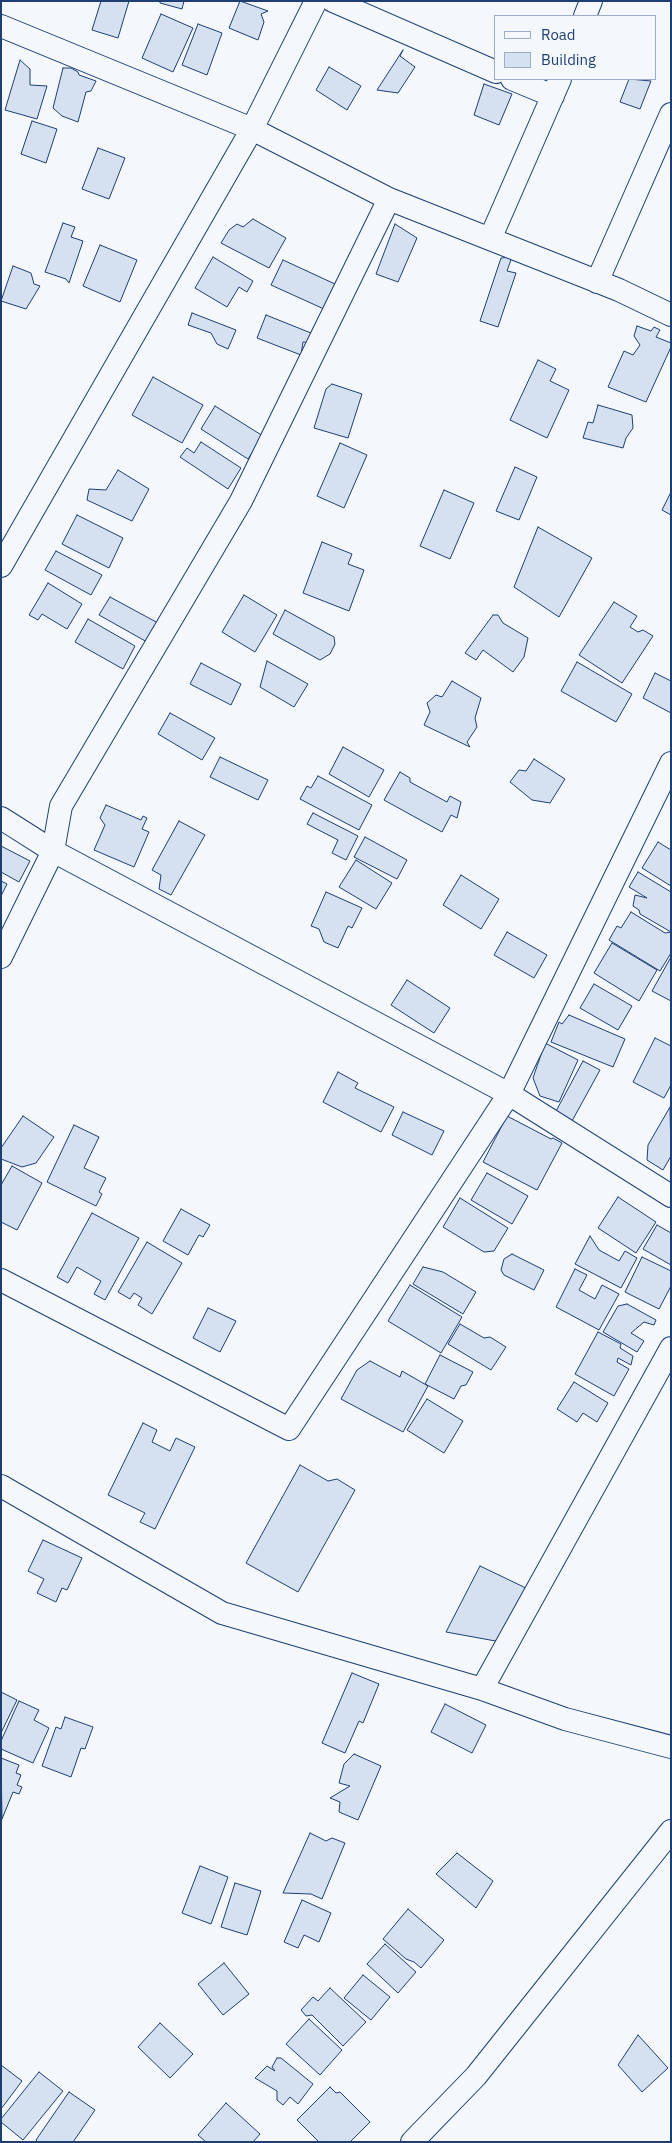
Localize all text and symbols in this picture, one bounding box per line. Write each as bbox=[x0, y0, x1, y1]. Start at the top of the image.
legend bbox=[494, 15, 657, 80]
text: Road bbox=[541, 25, 576, 44]
text: Building bbox=[541, 50, 596, 69]

